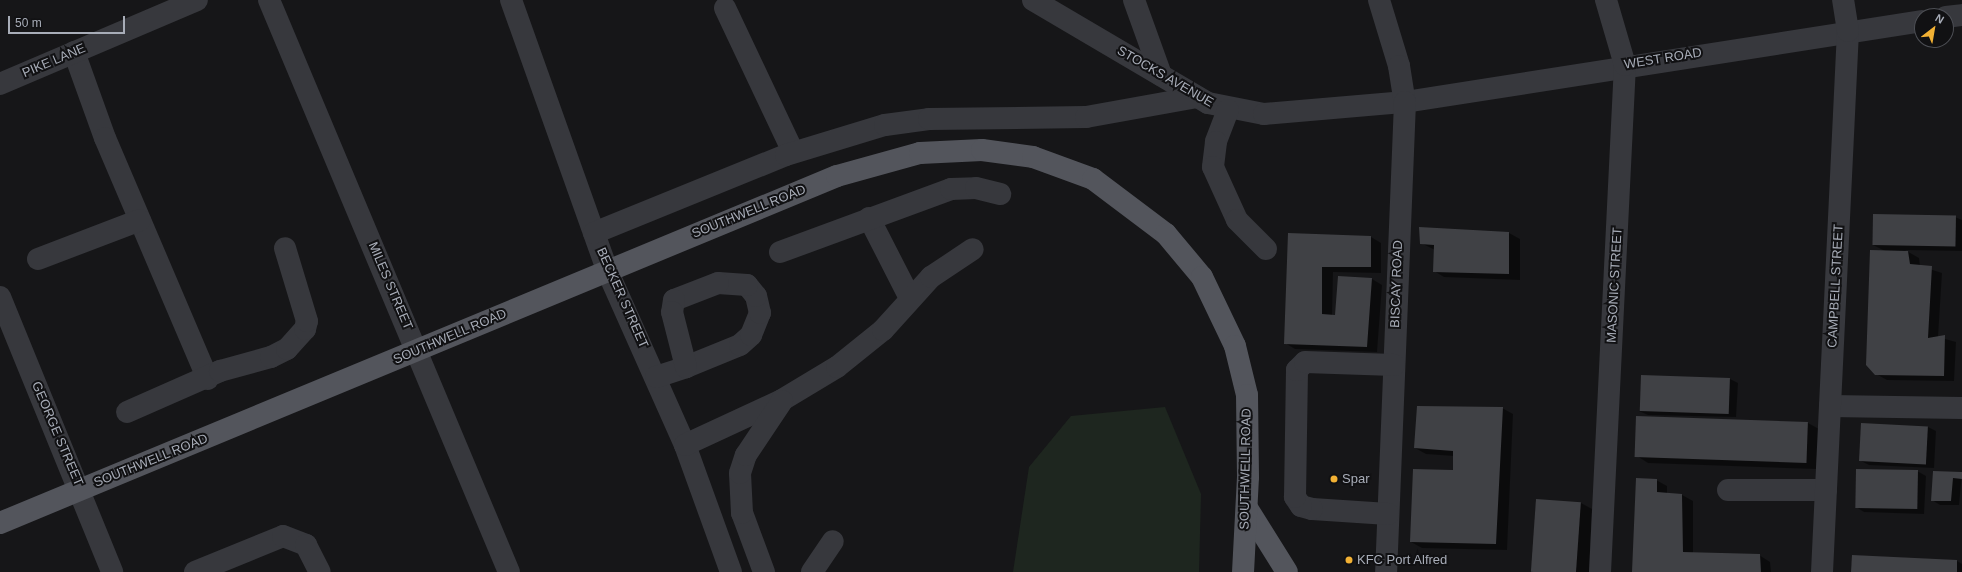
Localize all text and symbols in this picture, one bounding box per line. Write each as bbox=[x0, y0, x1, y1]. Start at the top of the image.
scale bar bbox=[10, 8, 127, 34]
north arrow bbox=[1914, 8, 1954, 48]
text: N bbox=[1933, 11, 1946, 26]
text: 50 m bbox=[15, 16, 42, 30]
street label: PIKE LANE bbox=[20, 41, 88, 81]
street label: STOCKS AVENUE bbox=[1114, 43, 1216, 111]
street label: WEST ROAD bbox=[1623, 45, 1703, 73]
street label: SOUTHWELL ROAD bbox=[689, 182, 809, 242]
street label: CAMPBELL STREET bbox=[1825, 224, 1847, 348]
street label: MASONIC STREET bbox=[1604, 227, 1626, 343]
street label: MILES STREET bbox=[364, 240, 416, 332]
street label: BISCAY ROAD bbox=[1388, 240, 1406, 328]
street label: BECKER STREET bbox=[593, 245, 651, 351]
street label: SOUTHWELL ROAD bbox=[391, 306, 509, 368]
street label: GEORGE STREET bbox=[28, 379, 86, 489]
street label: SOUTHWELL ROAD bbox=[1237, 408, 1255, 530]
street label: SOUTHWELL ROAD bbox=[91, 431, 211, 491]
place label: Spar bbox=[1342, 471, 1369, 487]
marker: Spar bbox=[1329, 474, 1339, 484]
place label: KFC Port Alfred bbox=[1357, 552, 1448, 568]
marker: KFC Port Alfred bbox=[1344, 555, 1354, 565]

